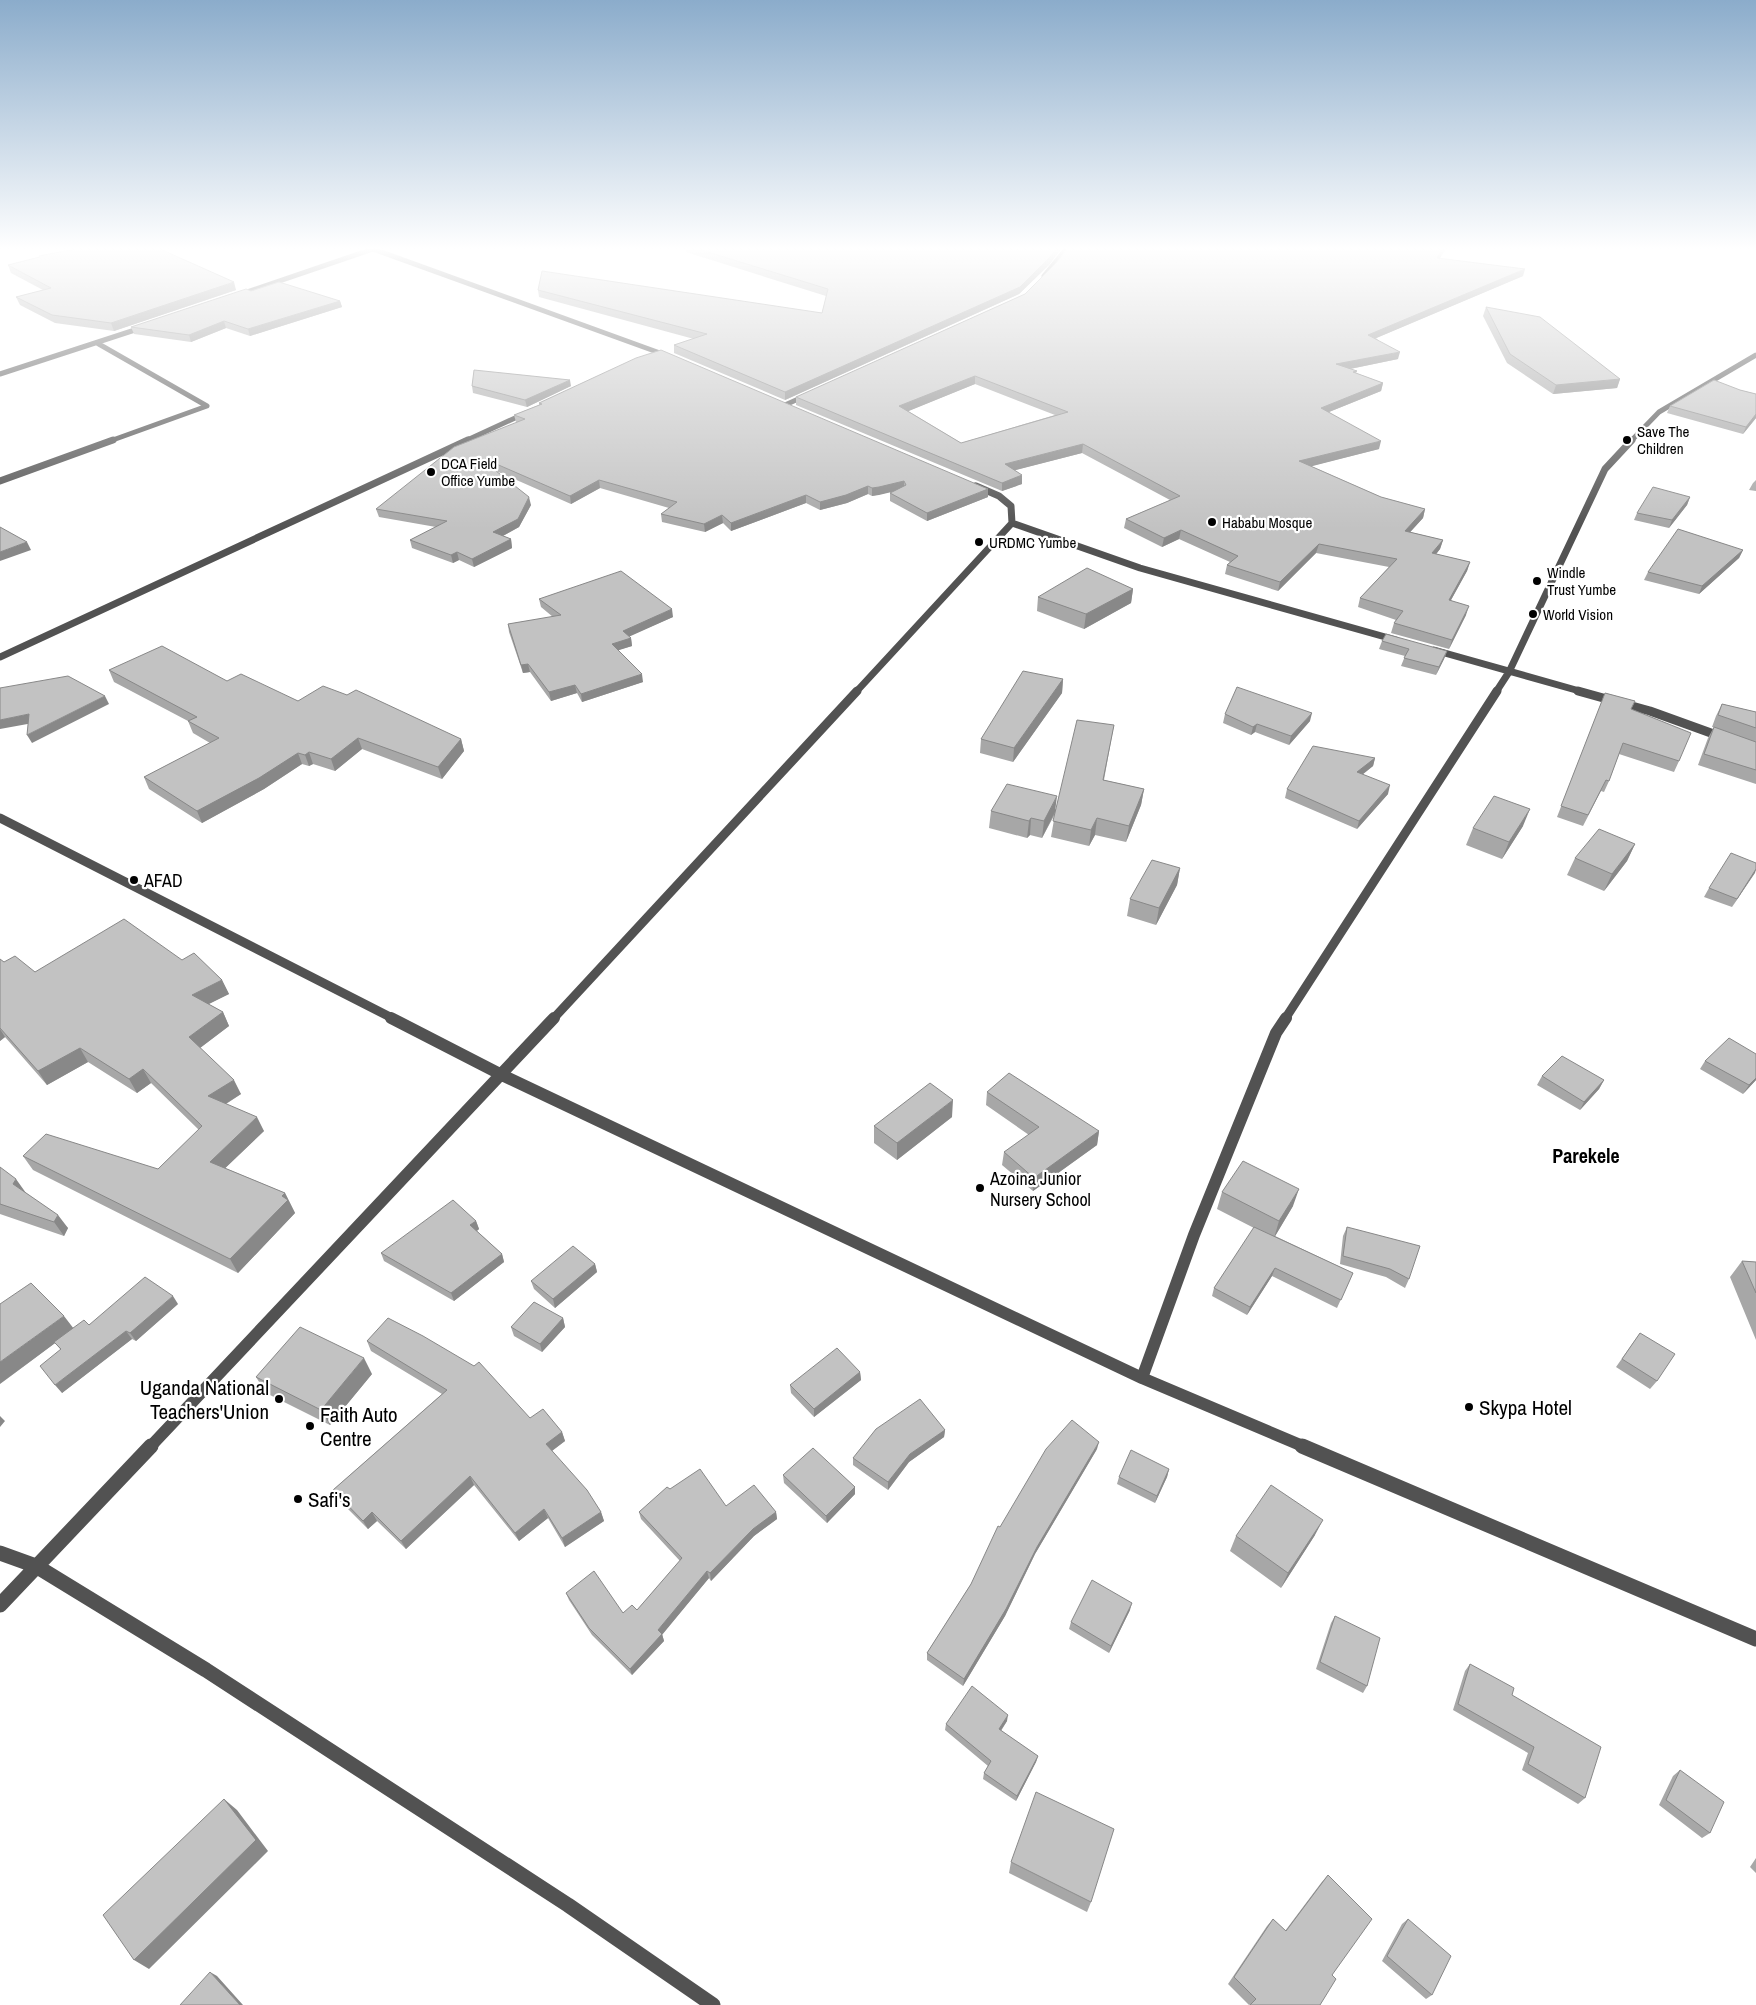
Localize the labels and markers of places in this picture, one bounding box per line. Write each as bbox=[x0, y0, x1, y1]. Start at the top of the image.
place label: Save The Children bbox=[1637, 421, 1690, 459]
marker: Save The Children bbox=[1621, 434, 1633, 446]
place label: DCA Field Office Yumbe bbox=[441, 453, 515, 491]
marker: DCA Field Office Yumbe bbox=[425, 466, 437, 478]
place label: Hababu Mosque bbox=[1222, 512, 1312, 533]
marker: Hababu Mosque bbox=[1206, 516, 1218, 528]
place label: URDMC Yumbe bbox=[989, 532, 1076, 553]
marker: URDMC Yumbe bbox=[973, 536, 985, 548]
place label: Windle Trust Yumbe bbox=[1547, 562, 1616, 600]
marker: Windle Trust Yumbe bbox=[1531, 575, 1543, 587]
place label: World Vision bbox=[1543, 604, 1613, 625]
marker: World Vision bbox=[1527, 608, 1539, 620]
place label: AFAD bbox=[143, 868, 183, 893]
marker: AFAD bbox=[128, 874, 140, 886]
place label: Azoina Junior Nursery School bbox=[989, 1166, 1091, 1212]
marker: Azoina Junior Nursery School bbox=[974, 1182, 986, 1194]
place label: Uganda National Teachers'Union bbox=[140, 1373, 269, 1426]
marker: Uganda National Teachers'Union bbox=[273, 1393, 285, 1405]
place label: Skypa Hotel bbox=[1479, 1393, 1572, 1422]
place label: Faith Auto Centre bbox=[320, 1400, 398, 1453]
marker: Skypa Hotel bbox=[1463, 1401, 1475, 1413]
marker: Faith Auto Centre bbox=[304, 1420, 316, 1432]
place label: Safi's bbox=[308, 1485, 351, 1514]
marker: Safi's bbox=[292, 1493, 304, 1505]

